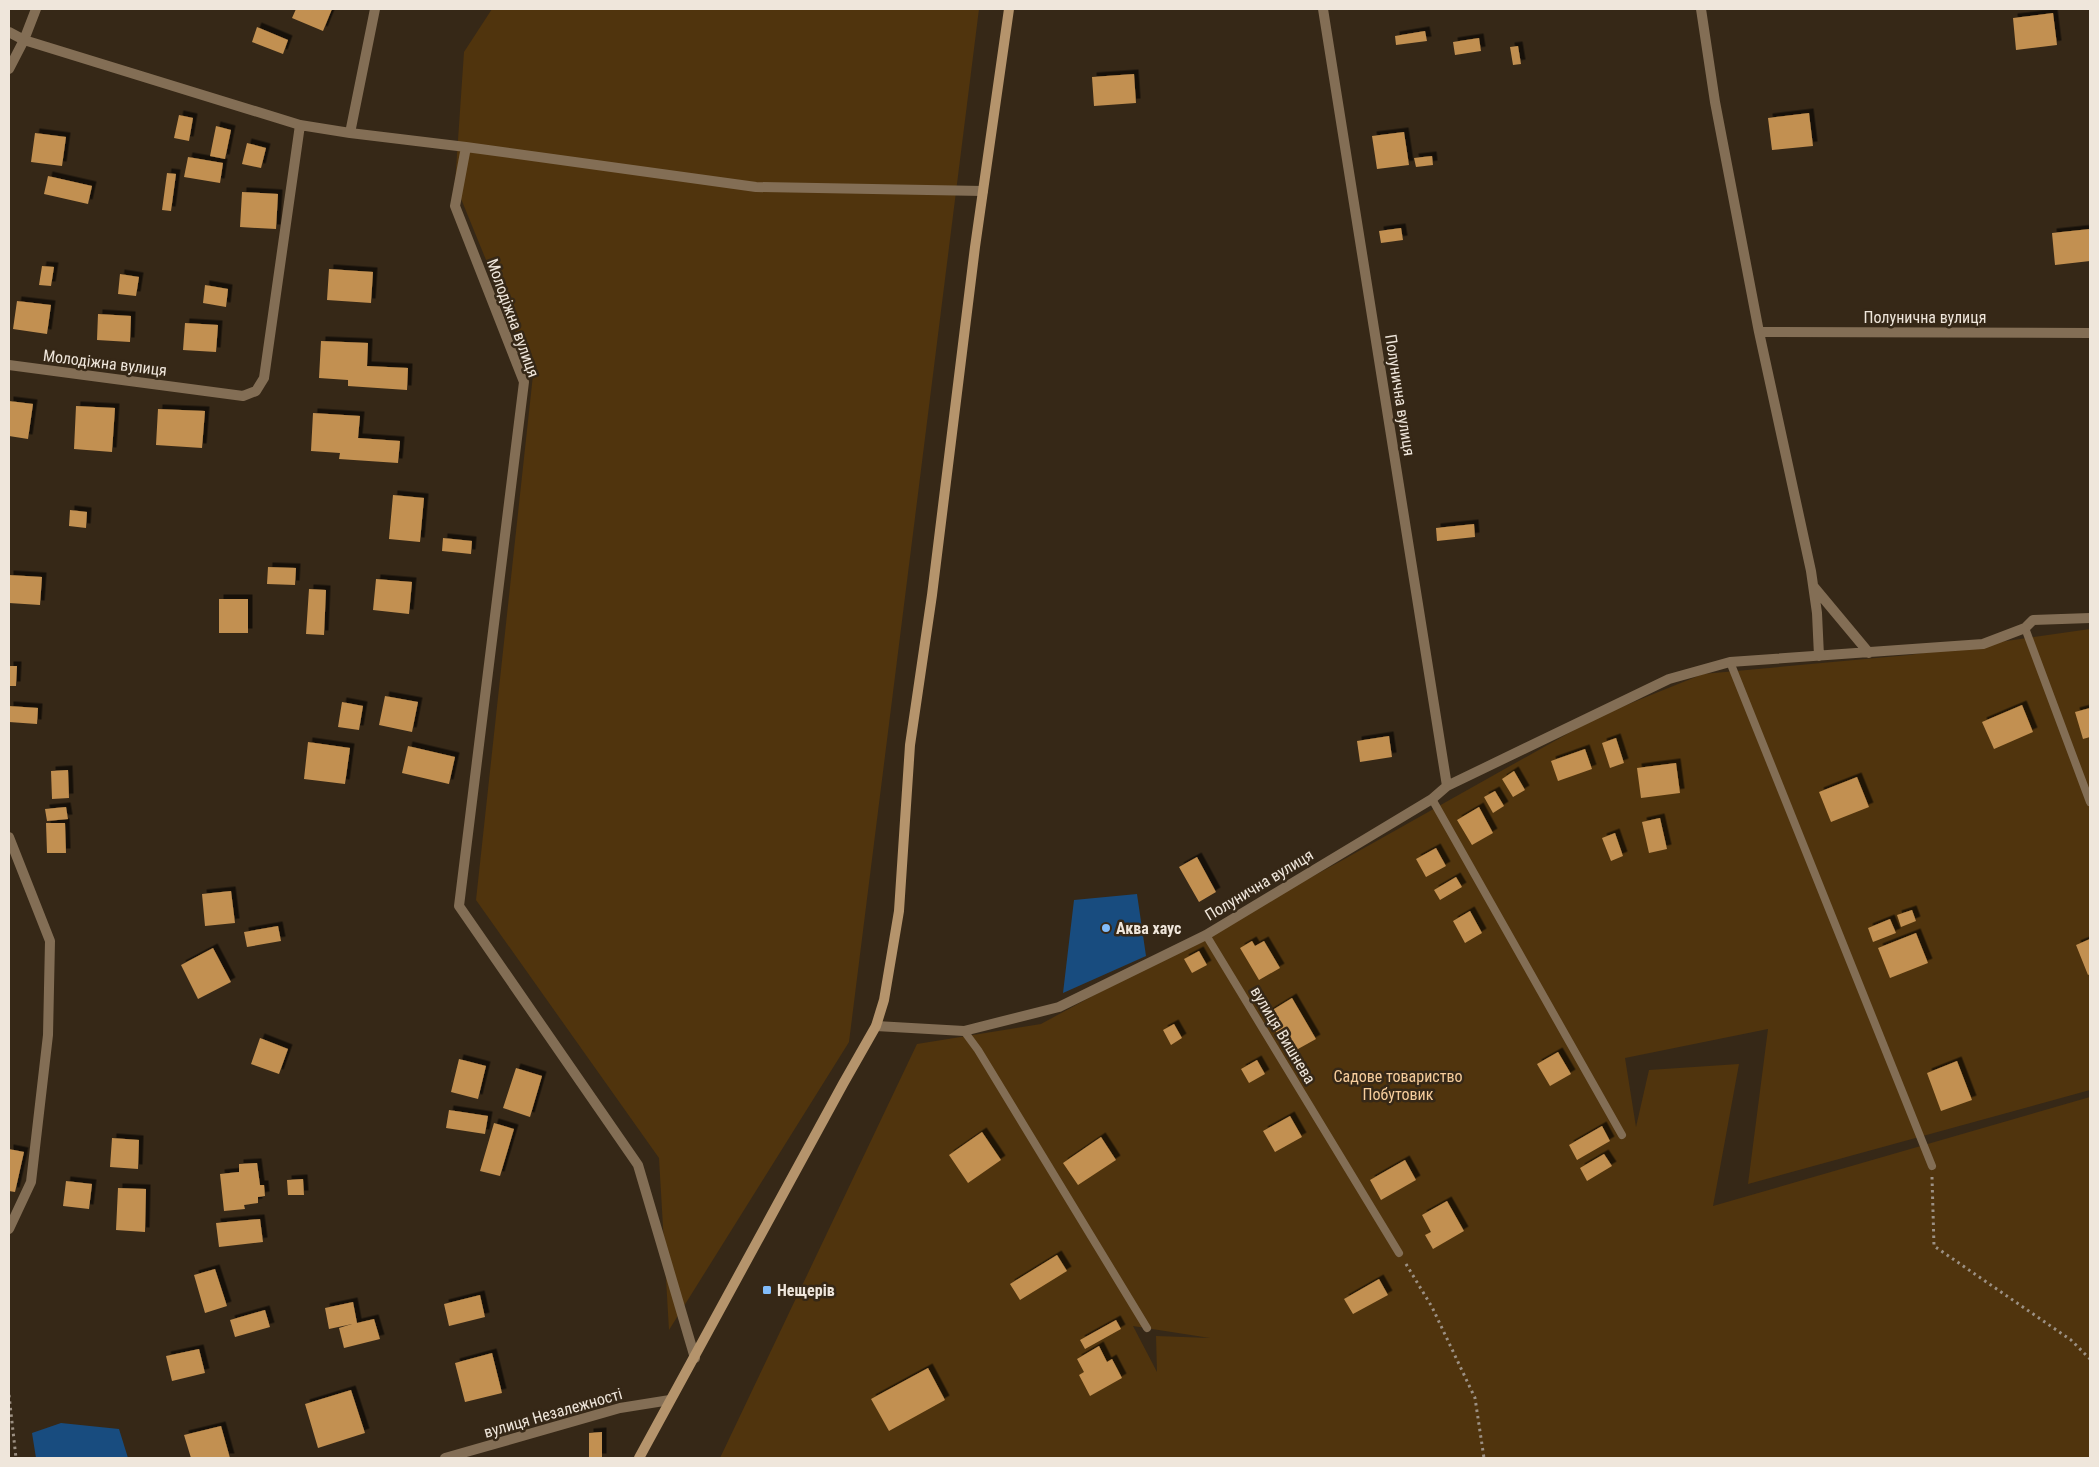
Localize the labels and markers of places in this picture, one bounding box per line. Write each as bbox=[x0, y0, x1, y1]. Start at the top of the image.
place label: Аква хаус bbox=[1116, 919, 1181, 938]
marker: Аква хаус bbox=[1100, 922, 1112, 934]
place label: Нещерів bbox=[777, 1281, 835, 1300]
marker: Нещерів bbox=[761, 1284, 773, 1296]

